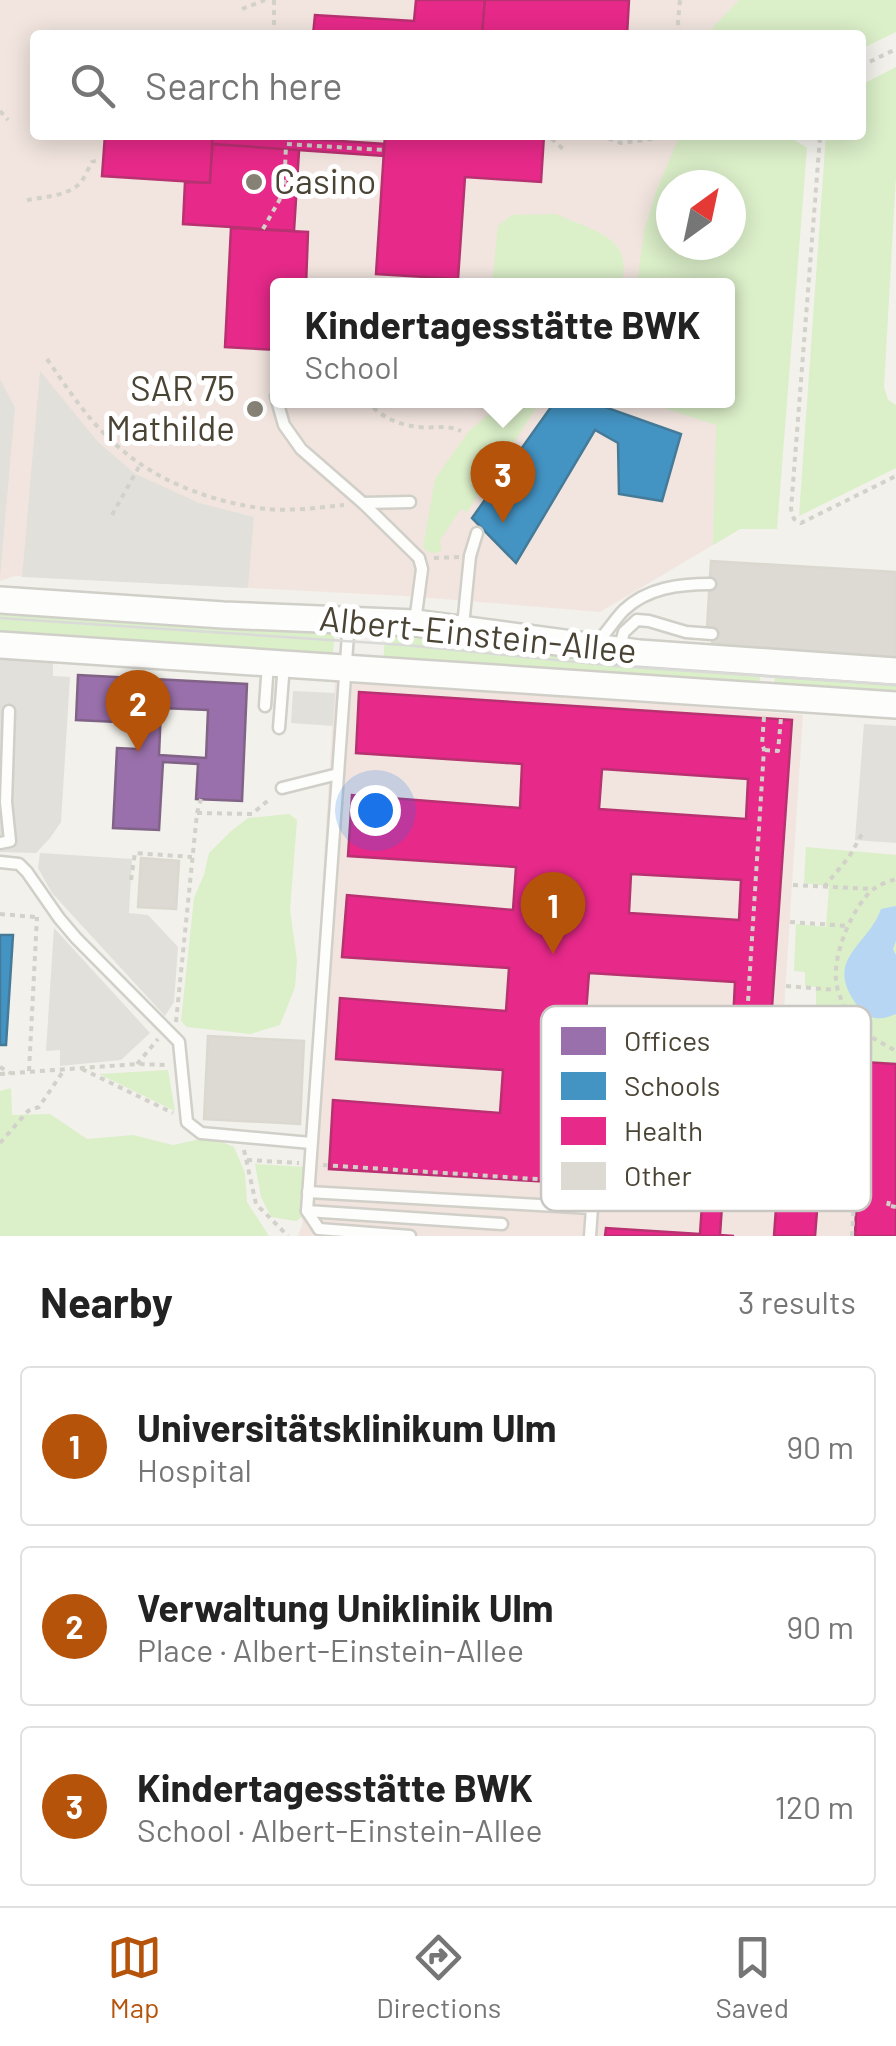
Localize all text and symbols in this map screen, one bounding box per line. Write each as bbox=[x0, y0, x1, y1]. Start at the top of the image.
search box bbox=[30, 30, 866, 140]
icon: search bbox=[65, 58, 120, 113]
text: Search here bbox=[145, 62, 343, 108]
place label: Casino bbox=[274, 159, 376, 201]
north arrow bbox=[656, 170, 746, 260]
marker: Casino bbox=[243, 171, 265, 193]
popup bbox=[270, 278, 735, 408]
text: Kindertagesstätte BWK bbox=[305, 301, 700, 347]
text: School bbox=[305, 347, 399, 385]
place label: SAR 75 Mathilde bbox=[106, 366, 235, 448]
marker: SAR 75 Mathilde bbox=[244, 398, 266, 420]
pin: 3 bbox=[470, 440, 536, 523]
street label: Albert-Einstein-Allee bbox=[318, 595, 639, 671]
pin: 2 bbox=[106, 670, 170, 752]
your location bbox=[350, 785, 401, 836]
pin: 1 bbox=[520, 872, 586, 954]
legend bbox=[541, 1006, 871, 1211]
text: Offices bbox=[624, 1023, 710, 1057]
text: Schools bbox=[624, 1068, 720, 1102]
text: Health bbox=[624, 1113, 703, 1147]
text: Other bbox=[624, 1158, 692, 1192]
text: Nearby bbox=[40, 1276, 173, 1326]
text: 3 results bbox=[738, 1282, 856, 1320]
text: Universitätsklinikum Ulm bbox=[137, 1404, 557, 1450]
text: 1 bbox=[69, 1427, 80, 1465]
text: 90 m bbox=[786, 1427, 854, 1465]
text: Hospital bbox=[137, 1450, 252, 1488]
text: Verwaltung Uniklinik Ulm bbox=[137, 1584, 554, 1630]
text: 2 bbox=[66, 1607, 83, 1645]
text: 90 m bbox=[786, 1607, 854, 1645]
text: Place · Albert-Einstein-Allee bbox=[137, 1630, 524, 1668]
text: Kindertagesstätte BWK bbox=[137, 1764, 533, 1810]
text: 3 bbox=[66, 1787, 83, 1825]
text: 120 m bbox=[775, 1787, 854, 1825]
text: School · Albert-Einstein-Allee bbox=[137, 1810, 543, 1848]
tab: Map bbox=[107, 1930, 162, 2024]
tab: Directions bbox=[376, 1930, 501, 2024]
tab: Saved bbox=[715, 1930, 789, 2024]

